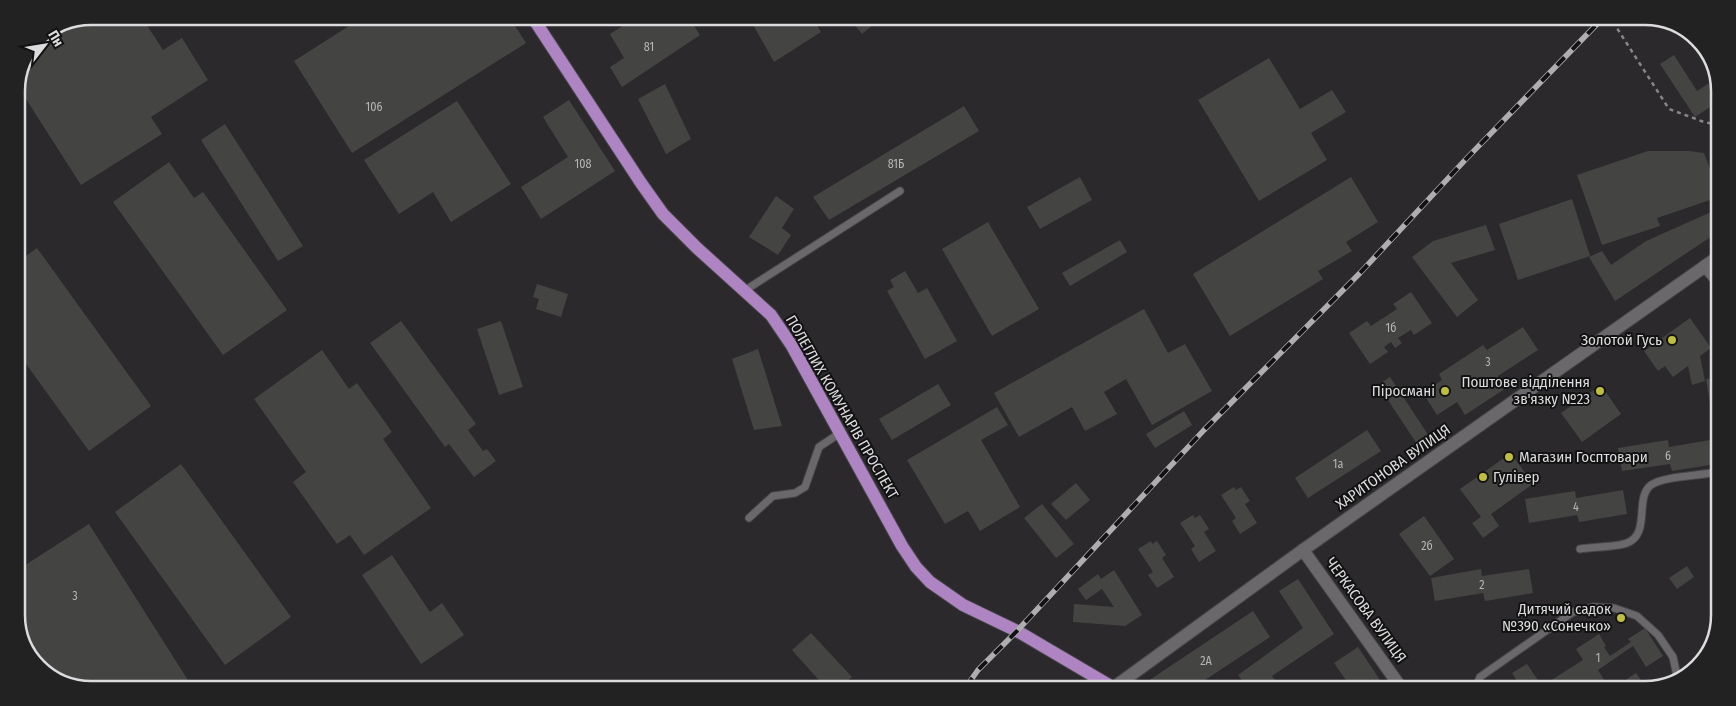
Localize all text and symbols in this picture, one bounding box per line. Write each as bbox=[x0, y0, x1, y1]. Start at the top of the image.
north arrow bbox=[20, 20, 70, 70]
text: Пн bbox=[44, 27, 67, 50]
house number: 81 bbox=[644, 40, 654, 54]
house number: 106 bbox=[366, 100, 382, 114]
house number: 108 bbox=[575, 157, 591, 171]
house number: 81Б bbox=[888, 157, 904, 171]
street label: ПОЛЕГЛИХ КОМУНАРІВ ПРОСПЕКТ bbox=[782, 312, 902, 502]
house number: 1б bbox=[1386, 321, 1396, 335]
place label: Золотой Гусь bbox=[1581, 331, 1662, 349]
marker: Золотой Гусь bbox=[1666, 334, 1678, 346]
house number: 3 bbox=[1485, 355, 1491, 369]
place label: Поштове відділення зв'язку №23 bbox=[1461, 373, 1590, 408]
place label: Піросмані bbox=[1372, 382, 1435, 400]
marker: Піросмані bbox=[1439, 385, 1451, 397]
marker: Поштове відділення зв'язку №23 bbox=[1594, 385, 1606, 397]
street label: ХАРИТОНОВА ВУЛИЦЯ bbox=[1332, 421, 1454, 513]
place label: Магазин Госптовари bbox=[1519, 448, 1648, 466]
house number: 6 bbox=[1665, 449, 1671, 463]
marker: Магазин Госптовари bbox=[1503, 451, 1515, 463]
house number: 1а bbox=[1333, 457, 1343, 471]
place label: Гулівер bbox=[1493, 468, 1540, 486]
marker: Гулівер bbox=[1477, 471, 1489, 483]
house number: 4 bbox=[1573, 500, 1579, 514]
house number: 2б bbox=[1421, 539, 1433, 553]
street label: ЧЕРКАСОВА ВУЛИЦЯ bbox=[1322, 554, 1410, 666]
house number: 2 bbox=[1479, 578, 1485, 592]
house number: 3 bbox=[72, 589, 78, 603]
place label: Дитячий садок №390 «Сонечко» bbox=[1502, 600, 1611, 635]
marker: Дитячий садок №390 «Сонечко» bbox=[1615, 612, 1627, 624]
house number: 1 bbox=[1596, 651, 1600, 665]
house number: 2А bbox=[1200, 654, 1212, 668]

